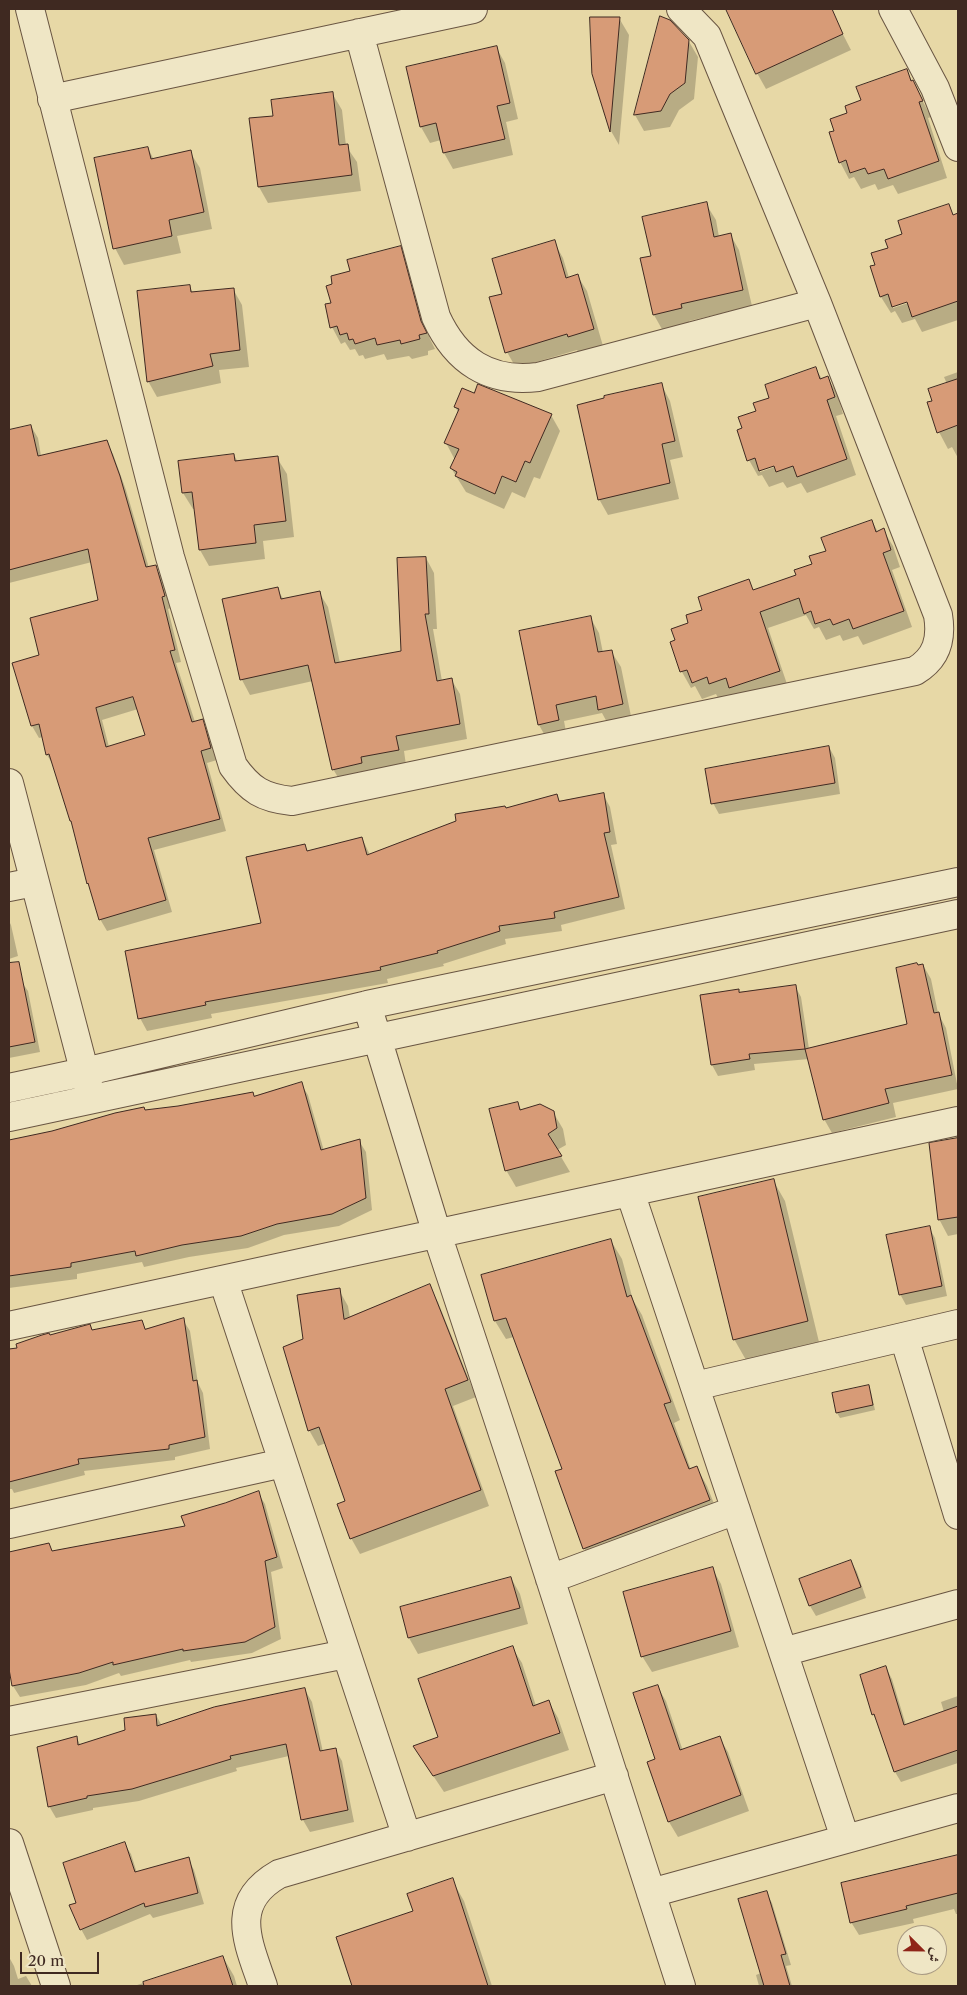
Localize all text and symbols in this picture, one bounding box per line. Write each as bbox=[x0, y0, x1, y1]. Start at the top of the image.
north arrow bbox=[897, 1925, 947, 1975]
scale bar bbox=[22, 1942, 101, 1974]
text: ش bbox=[924, 1946, 946, 1965]
text: 20 m bbox=[28, 1951, 64, 1970]

